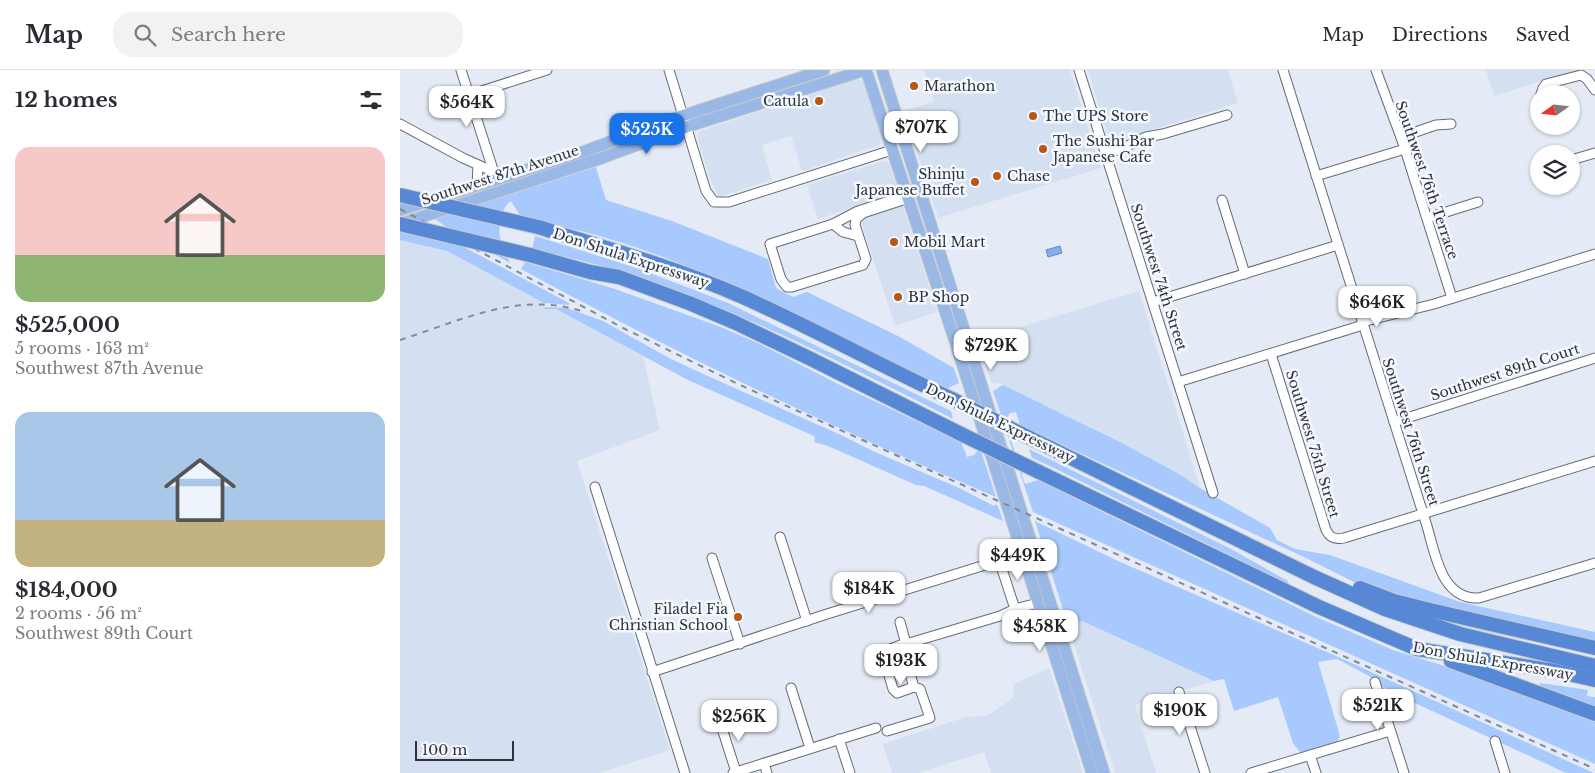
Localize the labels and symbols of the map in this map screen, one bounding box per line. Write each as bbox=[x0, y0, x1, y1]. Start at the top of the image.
place label: Marathon bbox=[924, 77, 996, 95]
marker: Marathon bbox=[908, 80, 920, 92]
pin: $564K bbox=[432, 85, 502, 128]
north arrow bbox=[1530, 85, 1580, 135]
place label: Catula bbox=[763, 92, 809, 110]
marker: Catula bbox=[813, 95, 825, 107]
street label: Southwest 76th Terrace bbox=[1391, 98, 1463, 262]
place label: The UPS Store bbox=[1043, 107, 1149, 125]
marker: The UPS Store bbox=[1027, 110, 1039, 122]
pin: $707K bbox=[886, 111, 956, 153]
pin: $525K bbox=[612, 112, 682, 155]
place label: The Sushi Bar Japanese Cafe bbox=[1051, 132, 1155, 166]
street label: Southwest 87th Avenue bbox=[419, 141, 581, 209]
marker: The Sushi Bar Japanese Cafe bbox=[1037, 143, 1049, 155]
place label: Shinju Japanese Buffet bbox=[853, 165, 966, 199]
place label: Chase bbox=[1007, 167, 1050, 185]
marker: Chase bbox=[991, 170, 1003, 182]
marker: Shinju Japanese Buffet bbox=[969, 176, 981, 188]
street label: Southwest 74th Street bbox=[1127, 201, 1192, 353]
street label: Don Shula Expressway bbox=[551, 224, 711, 292]
place label: Mobil Mart bbox=[904, 233, 986, 251]
marker: Mobil Mart bbox=[888, 236, 900, 248]
pin: $646K bbox=[1342, 286, 1412, 328]
place label: BP Shop bbox=[908, 288, 969, 306]
marker: BP Shop bbox=[892, 291, 904, 303]
pin: $729K bbox=[956, 328, 1026, 371]
street label: Southwest 89th Court bbox=[1428, 339, 1583, 405]
street label: Southwest 76th Street bbox=[1379, 356, 1444, 509]
street label: Southwest 75th Street bbox=[1282, 368, 1344, 521]
street label: Don Shula Expressway bbox=[923, 379, 1077, 467]
pin: $449K bbox=[983, 538, 1053, 581]
pin: $184K bbox=[834, 572, 904, 614]
place label: Filadel Fia Christian School bbox=[609, 600, 728, 634]
pin: $458K bbox=[1005, 610, 1075, 652]
marker: Filadel Fia Christian School bbox=[732, 611, 744, 623]
street label: Don Shula Expressway bbox=[1411, 638, 1575, 684]
pin: $193K bbox=[866, 644, 936, 686]
pin: $521K bbox=[1343, 688, 1413, 731]
pin: $190K bbox=[1145, 694, 1215, 736]
pin: $256K bbox=[704, 700, 774, 742]
scale bar bbox=[415, 738, 514, 761]

